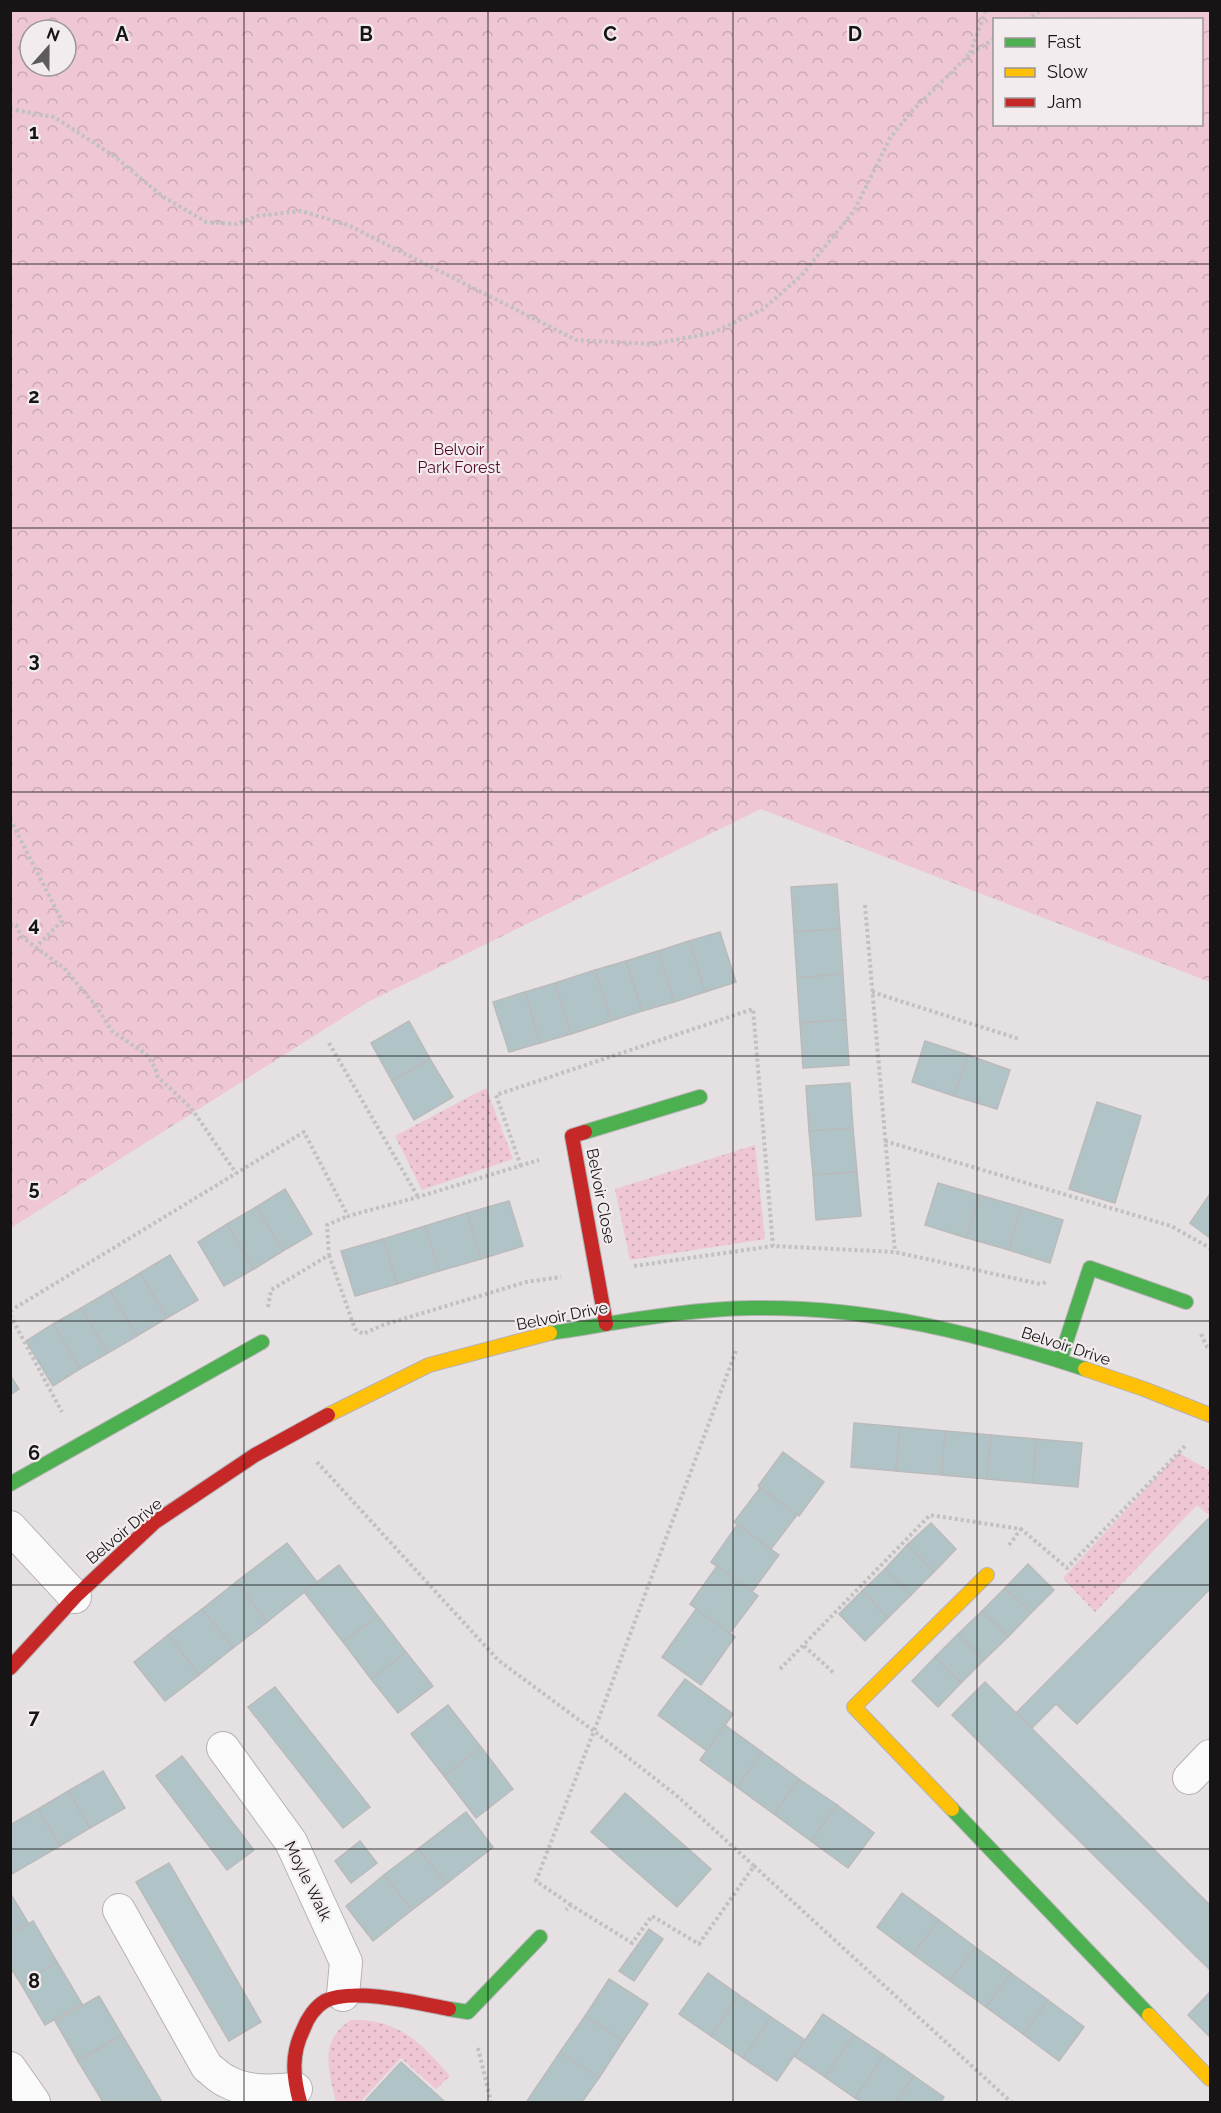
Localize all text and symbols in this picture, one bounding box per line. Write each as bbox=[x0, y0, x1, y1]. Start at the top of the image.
north arrow bbox=[18, 18, 78, 78]
legend bbox=[993, 18, 1203, 126]
text: A bbox=[115, 22, 129, 46]
text: B bbox=[359, 22, 373, 46]
text: C bbox=[603, 22, 617, 46]
text: D bbox=[848, 22, 862, 46]
text: N bbox=[44, 23, 62, 46]
text: Fast bbox=[1047, 31, 1081, 52]
text: Slow bbox=[1047, 61, 1088, 82]
text: Jam bbox=[1047, 91, 1082, 112]
text: 1 bbox=[29, 120, 39, 144]
text: 2 bbox=[28, 384, 40, 408]
park label: Belvoir Park Forest bbox=[417, 440, 501, 477]
text: 3 bbox=[28, 648, 40, 672]
text: 4 bbox=[28, 912, 40, 936]
street label: Belvoir Close bbox=[582, 1147, 620, 1245]
text: 5 bbox=[28, 1176, 40, 1200]
street label: Belvoir Drive bbox=[515, 1298, 609, 1334]
street label: Belvoir Drive bbox=[1019, 1323, 1113, 1369]
text: 6 bbox=[28, 1441, 40, 1465]
street label: Belvoir Drive bbox=[82, 1494, 166, 1568]
text: 7 bbox=[28, 1705, 40, 1729]
street label: Moyle Walk bbox=[280, 1838, 336, 1924]
text: 8 bbox=[28, 1969, 40, 1993]

